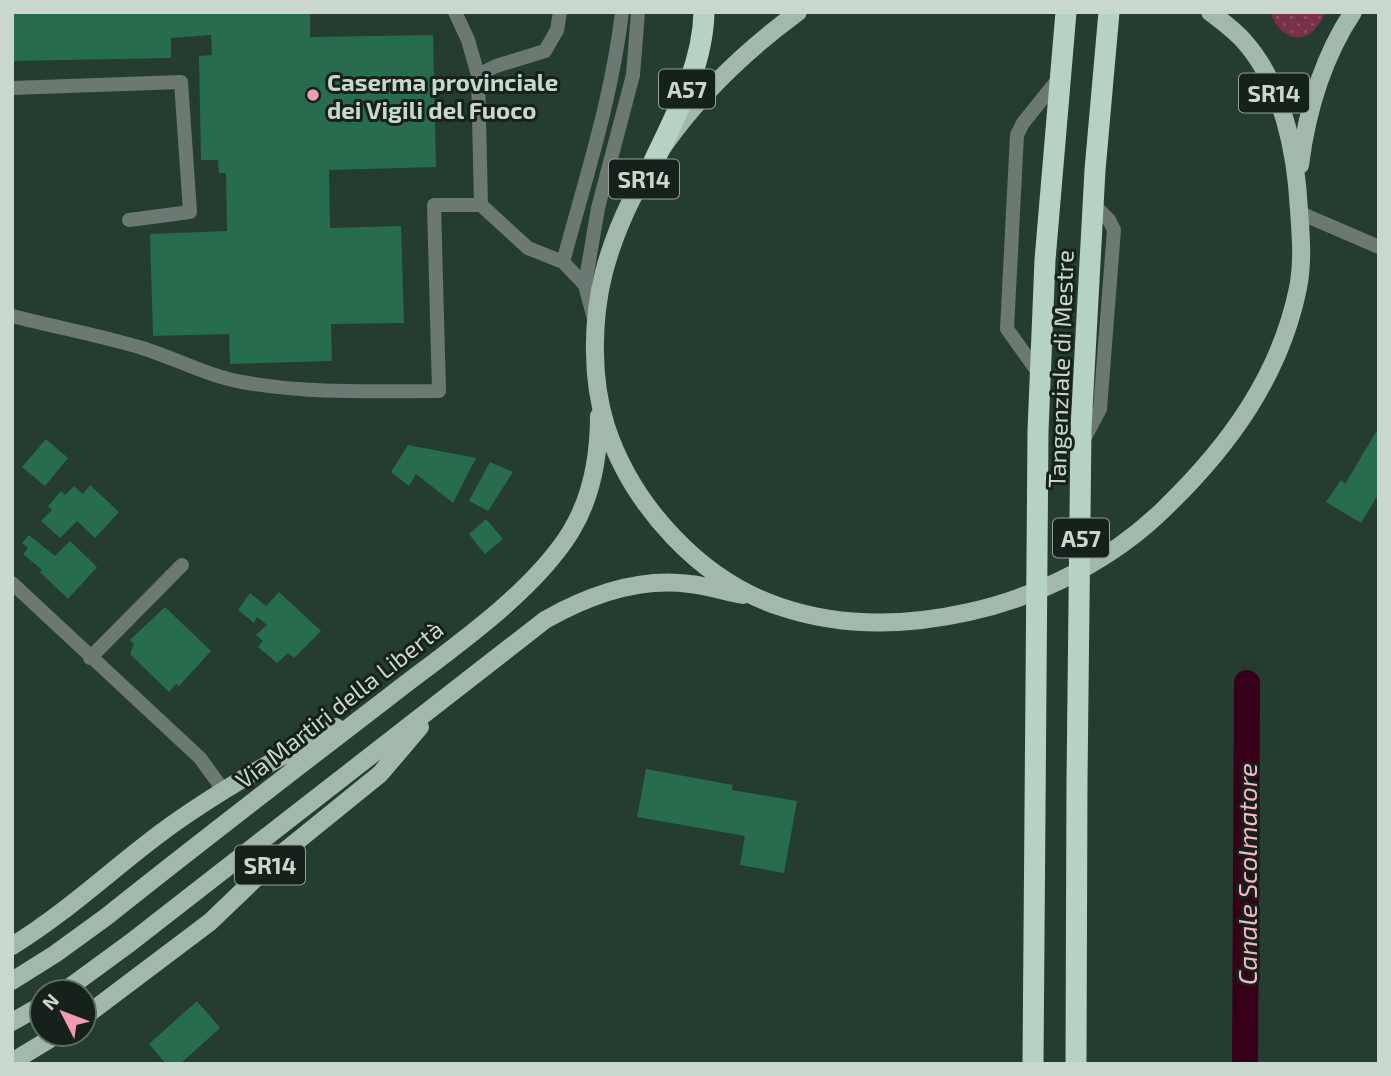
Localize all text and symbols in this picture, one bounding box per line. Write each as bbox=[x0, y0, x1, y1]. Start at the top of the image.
place label: Caserma provinciale dei Vigili del Fuoco bbox=[327, 67, 558, 124]
road number: A57 bbox=[659, 69, 715, 108]
road number: SR14 bbox=[1239, 74, 1309, 113]
marker: Caserma provinciale dei Vigili del Fuoco bbox=[305, 87, 321, 103]
road number: SR14 bbox=[609, 160, 679, 198]
street label: Tangenziale di Mestre bbox=[1041, 249, 1079, 489]
road number: A57 bbox=[1053, 518, 1109, 558]
street label: Via Martiri della Libertà bbox=[230, 614, 448, 794]
water label: Canale Scolmatore bbox=[1231, 763, 1262, 985]
road number: SR14 bbox=[235, 846, 305, 884]
north arrow bbox=[28, 978, 98, 1048]
text: N bbox=[37, 988, 63, 1014]

